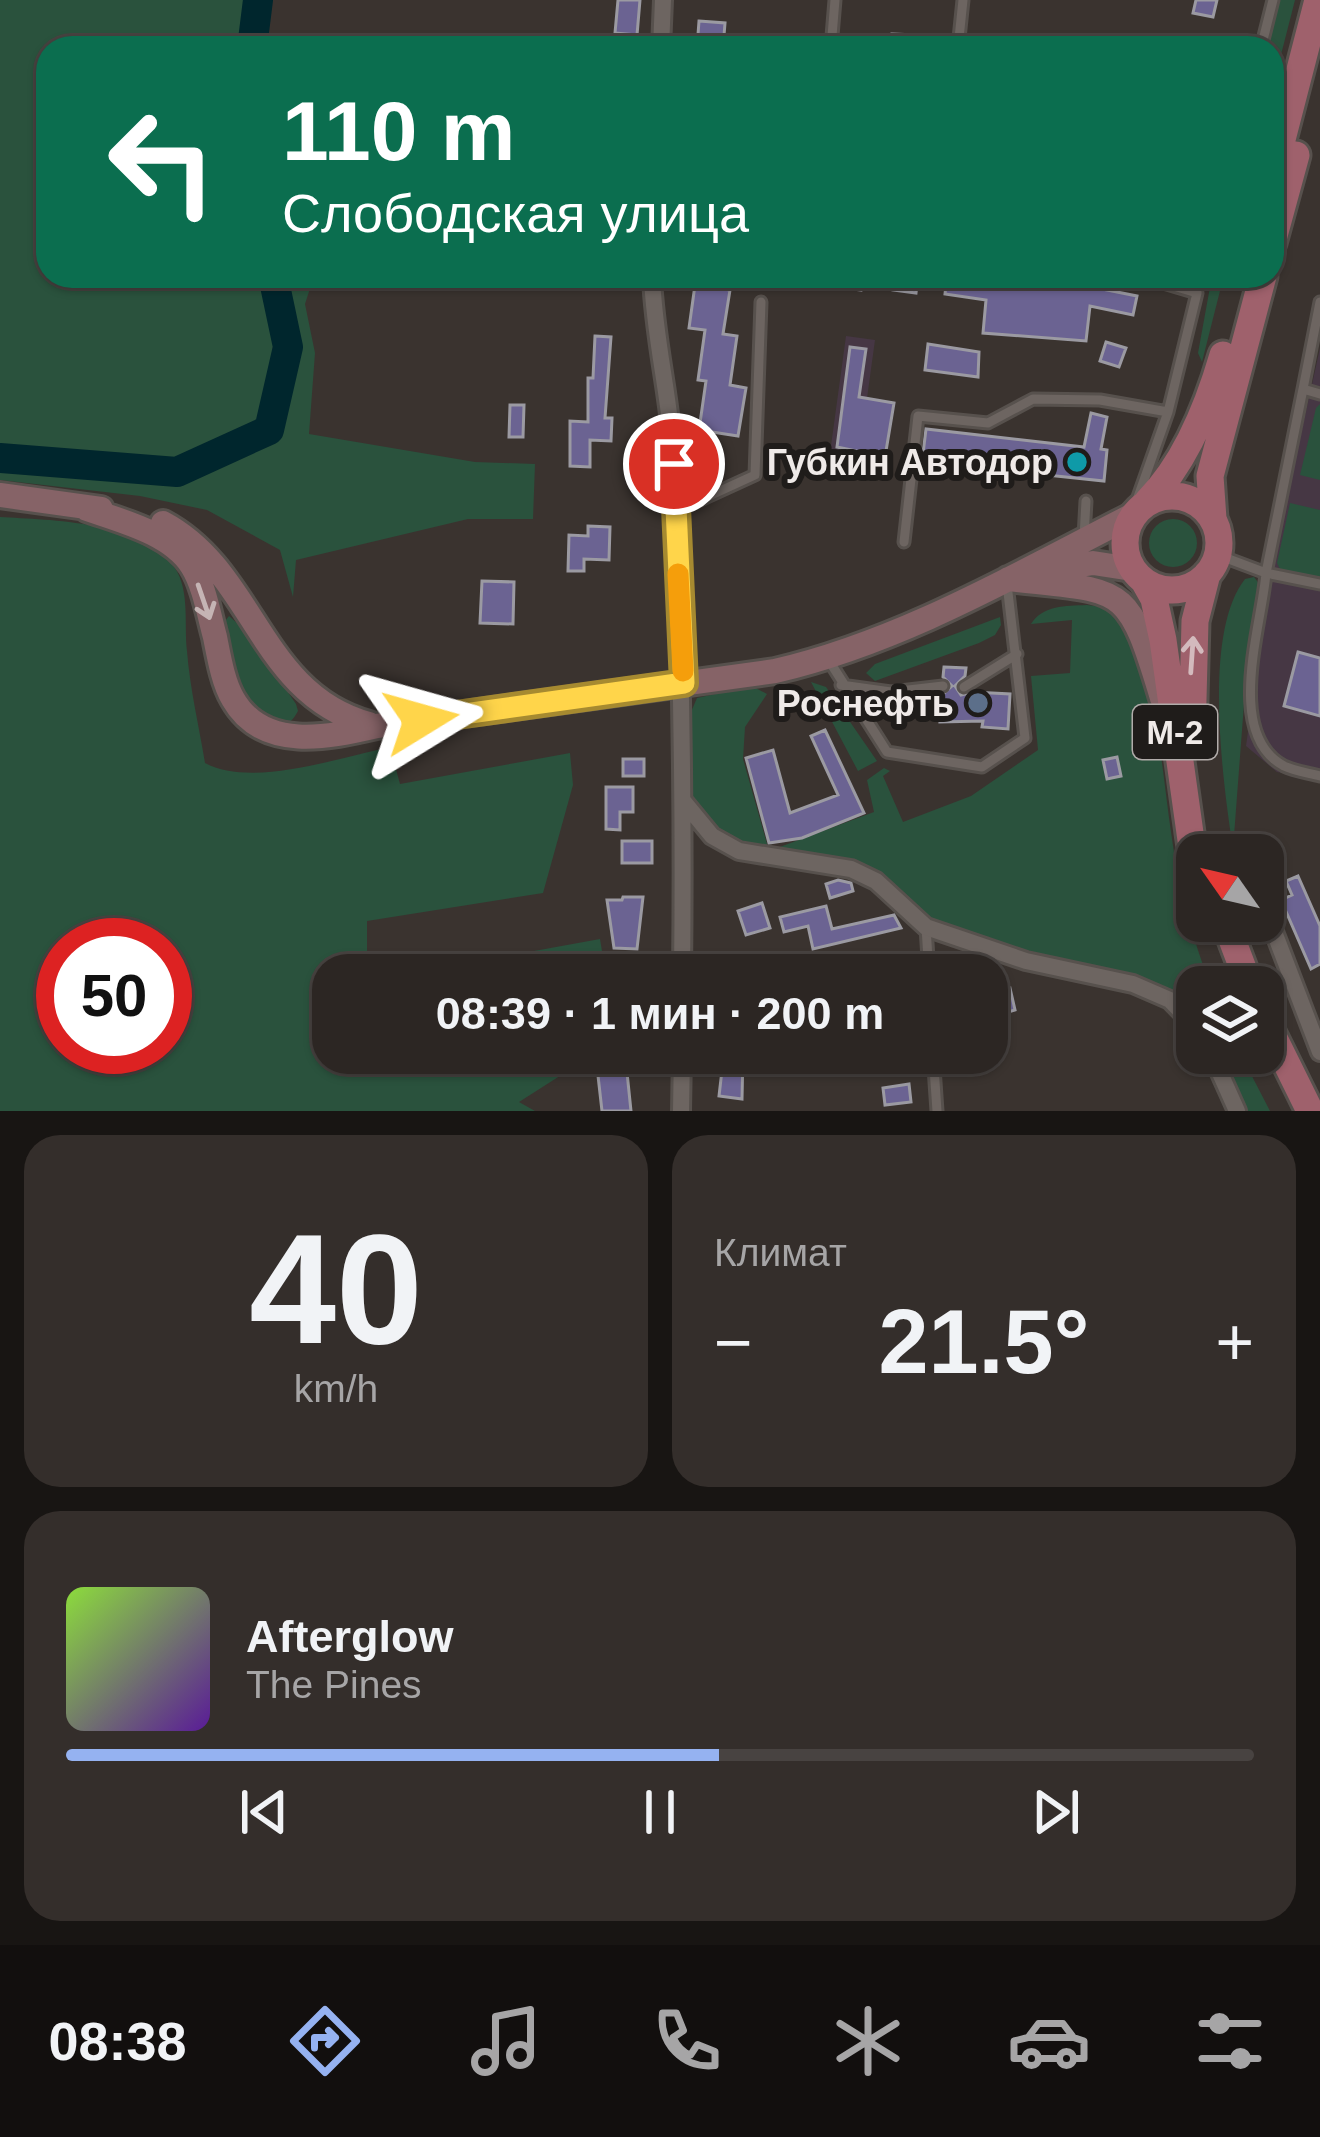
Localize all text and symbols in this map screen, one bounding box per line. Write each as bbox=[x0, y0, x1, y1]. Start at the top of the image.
icon: left bbox=[84, 84, 240, 240]
text: 110 m bbox=[282, 84, 516, 178]
text: Слободская улица bbox=[282, 183, 749, 243]
pin bbox=[623, 413, 725, 515]
icon: arrive bbox=[641, 431, 707, 497]
place label: Губкин Автодор bbox=[767, 442, 1053, 483]
marker: Губкин Автодор bbox=[1064, 449, 1090, 475]
one-way arrow bbox=[195, 582, 216, 619]
one-way arrow bbox=[1181, 636, 1204, 675]
position arrow bbox=[358, 657, 484, 783]
place label: Роснефть bbox=[777, 683, 954, 724]
marker: Роснефть bbox=[965, 690, 991, 716]
road number: М-2 bbox=[1133, 705, 1217, 759]
north arrow bbox=[1176, 834, 1284, 942]
map controls bbox=[1176, 834, 1284, 1074]
speed limit sign: 50 bbox=[36, 918, 192, 1074]
button: layers bbox=[1176, 966, 1284, 1074]
text: 08:39 · 1 мин · 200 m bbox=[436, 988, 884, 1039]
text: 40 bbox=[249, 1202, 423, 1376]
text: Климат bbox=[714, 1231, 847, 1274]
text: 21.5° bbox=[878, 1292, 1090, 1392]
text: − bbox=[714, 1305, 753, 1379]
text: + bbox=[1215, 1305, 1254, 1379]
text: km/h bbox=[294, 1367, 378, 1410]
text: Afterglow bbox=[246, 1611, 454, 1662]
text: The Pines bbox=[246, 1663, 422, 1706]
icon: previous bbox=[231, 1779, 297, 1845]
icon: pause bbox=[627, 1779, 693, 1845]
icon: next bbox=[1023, 1779, 1089, 1845]
icon: directions bbox=[283, 1999, 367, 2083]
icon: music bbox=[464, 1999, 548, 2083]
icon: phone bbox=[645, 1999, 729, 2083]
icon: climate bbox=[826, 1999, 910, 2083]
icon: car bbox=[1007, 1999, 1091, 2083]
icon: filters bbox=[1188, 1999, 1272, 2083]
text: 08:38 bbox=[48, 2011, 187, 2071]

